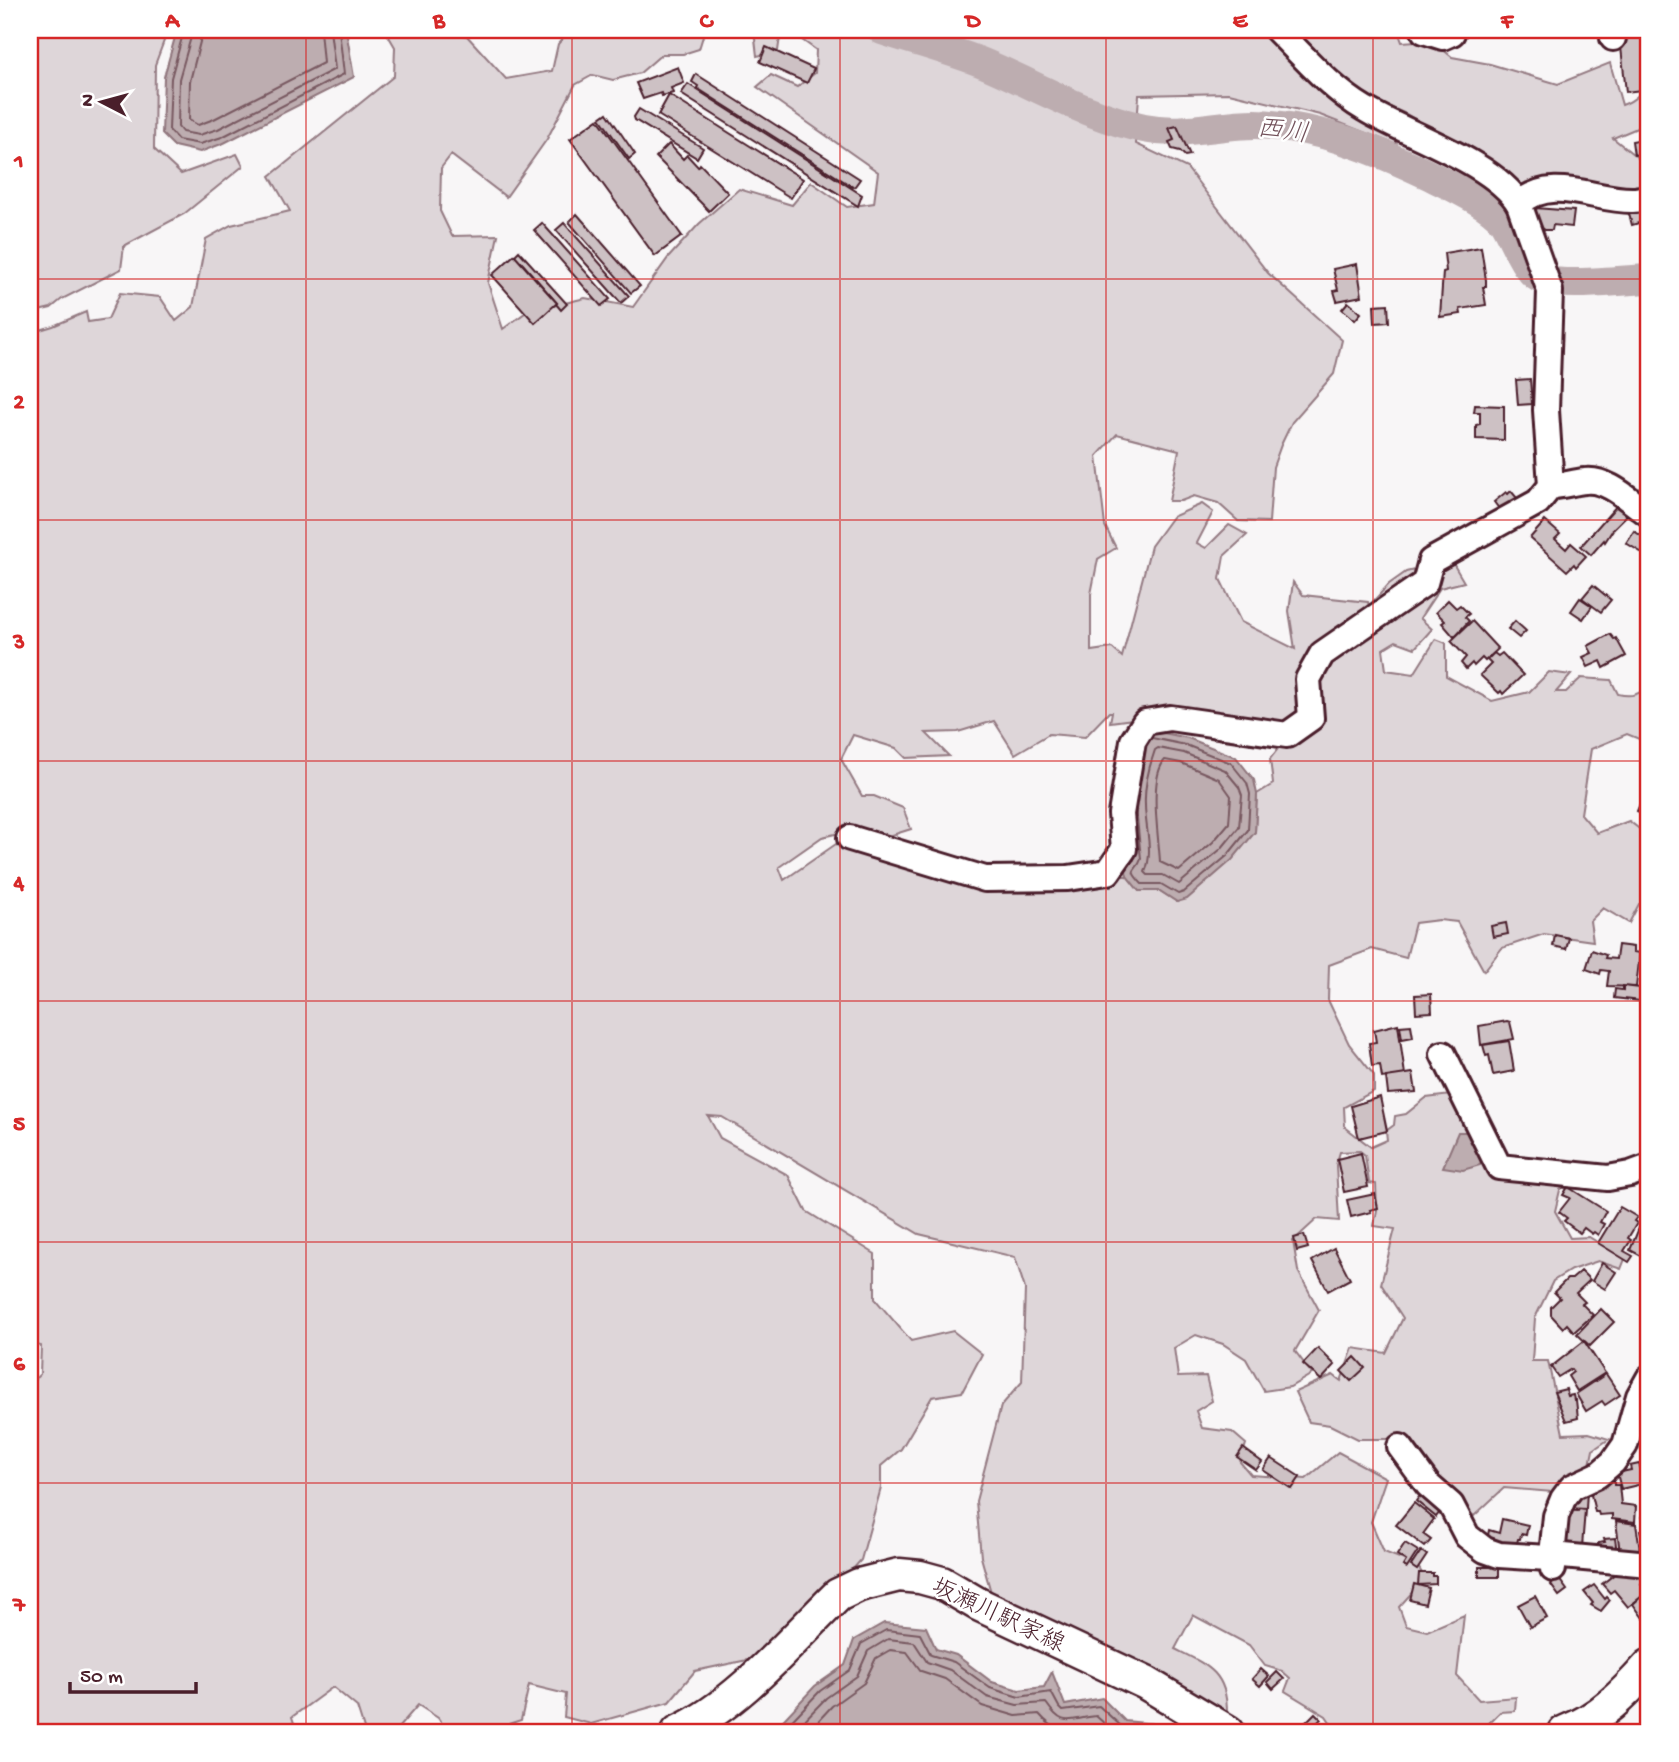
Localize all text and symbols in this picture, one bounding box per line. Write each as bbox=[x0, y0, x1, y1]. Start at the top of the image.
text: A bbox=[164, 9, 180, 36]
text: B bbox=[432, 9, 446, 36]
text: C bbox=[700, 9, 715, 36]
text: D bbox=[964, 9, 982, 36]
text: E bbox=[1233, 9, 1249, 36]
text: F bbox=[1500, 9, 1515, 36]
north arrow bbox=[66, 66, 136, 136]
text: N bbox=[76, 93, 101, 108]
water label: 西川 bbox=[1255, 115, 1310, 152]
text: 1 bbox=[13, 149, 24, 176]
text: 2 bbox=[13, 390, 25, 417]
text: 3 bbox=[12, 630, 25, 657]
text: 4 bbox=[13, 871, 25, 898]
text: 5 bbox=[13, 1112, 25, 1139]
text: 6 bbox=[13, 1352, 26, 1379]
street label: 坂瀬川駅家線 bbox=[926, 1573, 1069, 1661]
text: 7 bbox=[12, 1593, 26, 1620]
scale bar bbox=[70, 1650, 196, 1694]
text: 50 m bbox=[80, 1666, 123, 1691]

